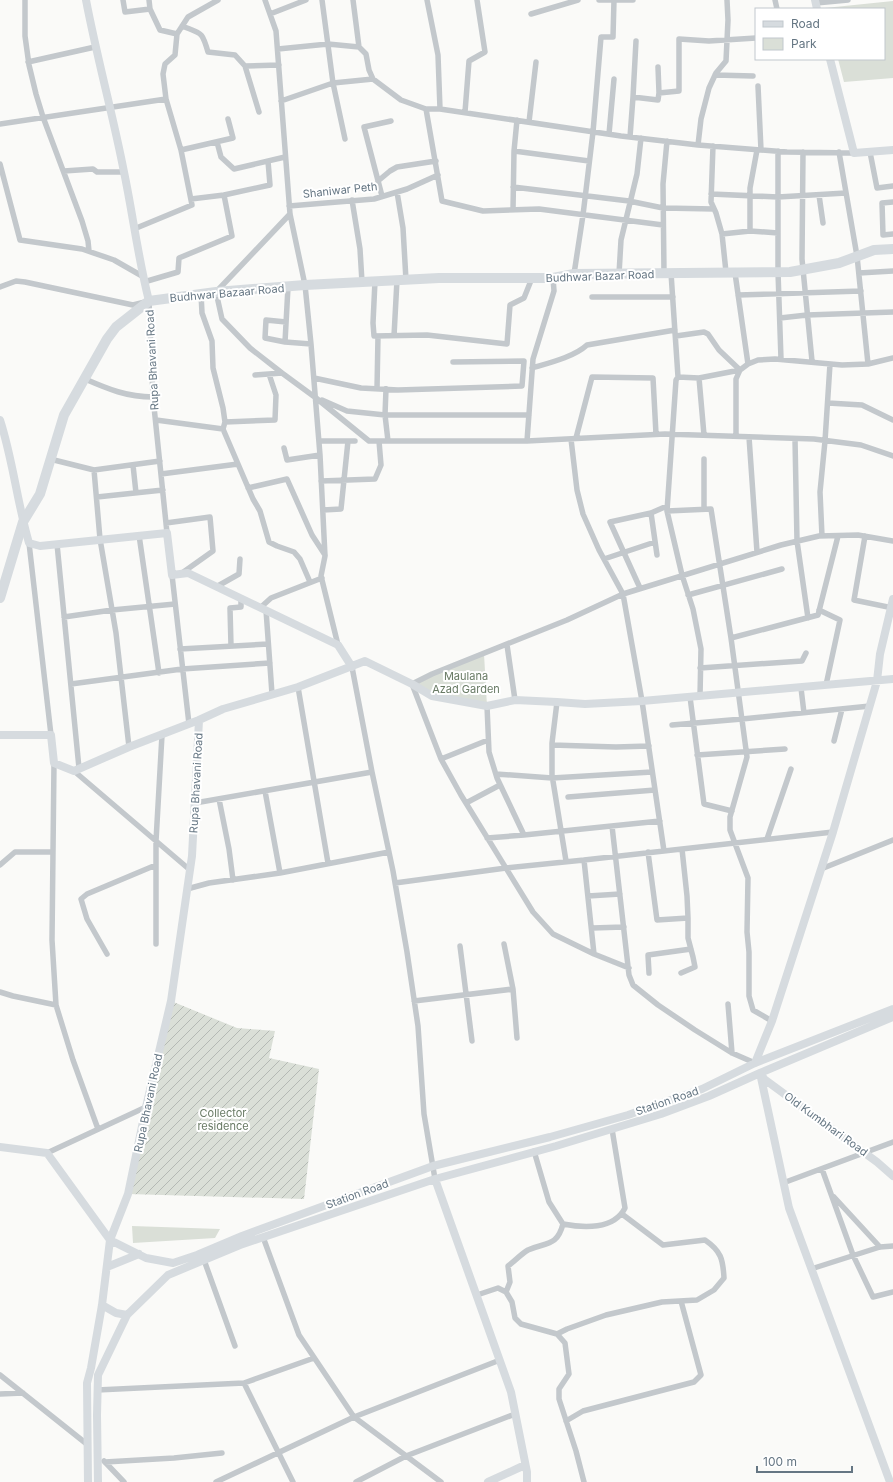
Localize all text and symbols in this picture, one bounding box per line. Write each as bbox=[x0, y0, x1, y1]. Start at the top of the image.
legend bbox=[755, 8, 885, 60]
text: Road bbox=[791, 16, 820, 31]
text: Park bbox=[791, 36, 817, 51]
street label: Shaniwar Peth bbox=[302, 179, 378, 201]
street label: Budhwar Bazar Road bbox=[545, 267, 655, 285]
street label: Budhwar Bazaar Road bbox=[169, 281, 285, 305]
street label: Rupa Bhavani Road bbox=[142, 309, 162, 411]
park label: Maulana Azad Garden bbox=[432, 669, 500, 696]
street label: Rupa Bhavani Road bbox=[186, 732, 206, 834]
street label: Rupa Bhavani Road bbox=[131, 1052, 165, 1154]
street label: Station Road bbox=[634, 1084, 700, 1118]
street label: Old Kumbhari Road bbox=[781, 1089, 871, 1159]
park label: Collector residence bbox=[197, 1106, 249, 1133]
street label: Station Road bbox=[324, 1176, 390, 1212]
scale bar bbox=[757, 1448, 852, 1474]
text: 100 m bbox=[763, 1454, 797, 1469]

